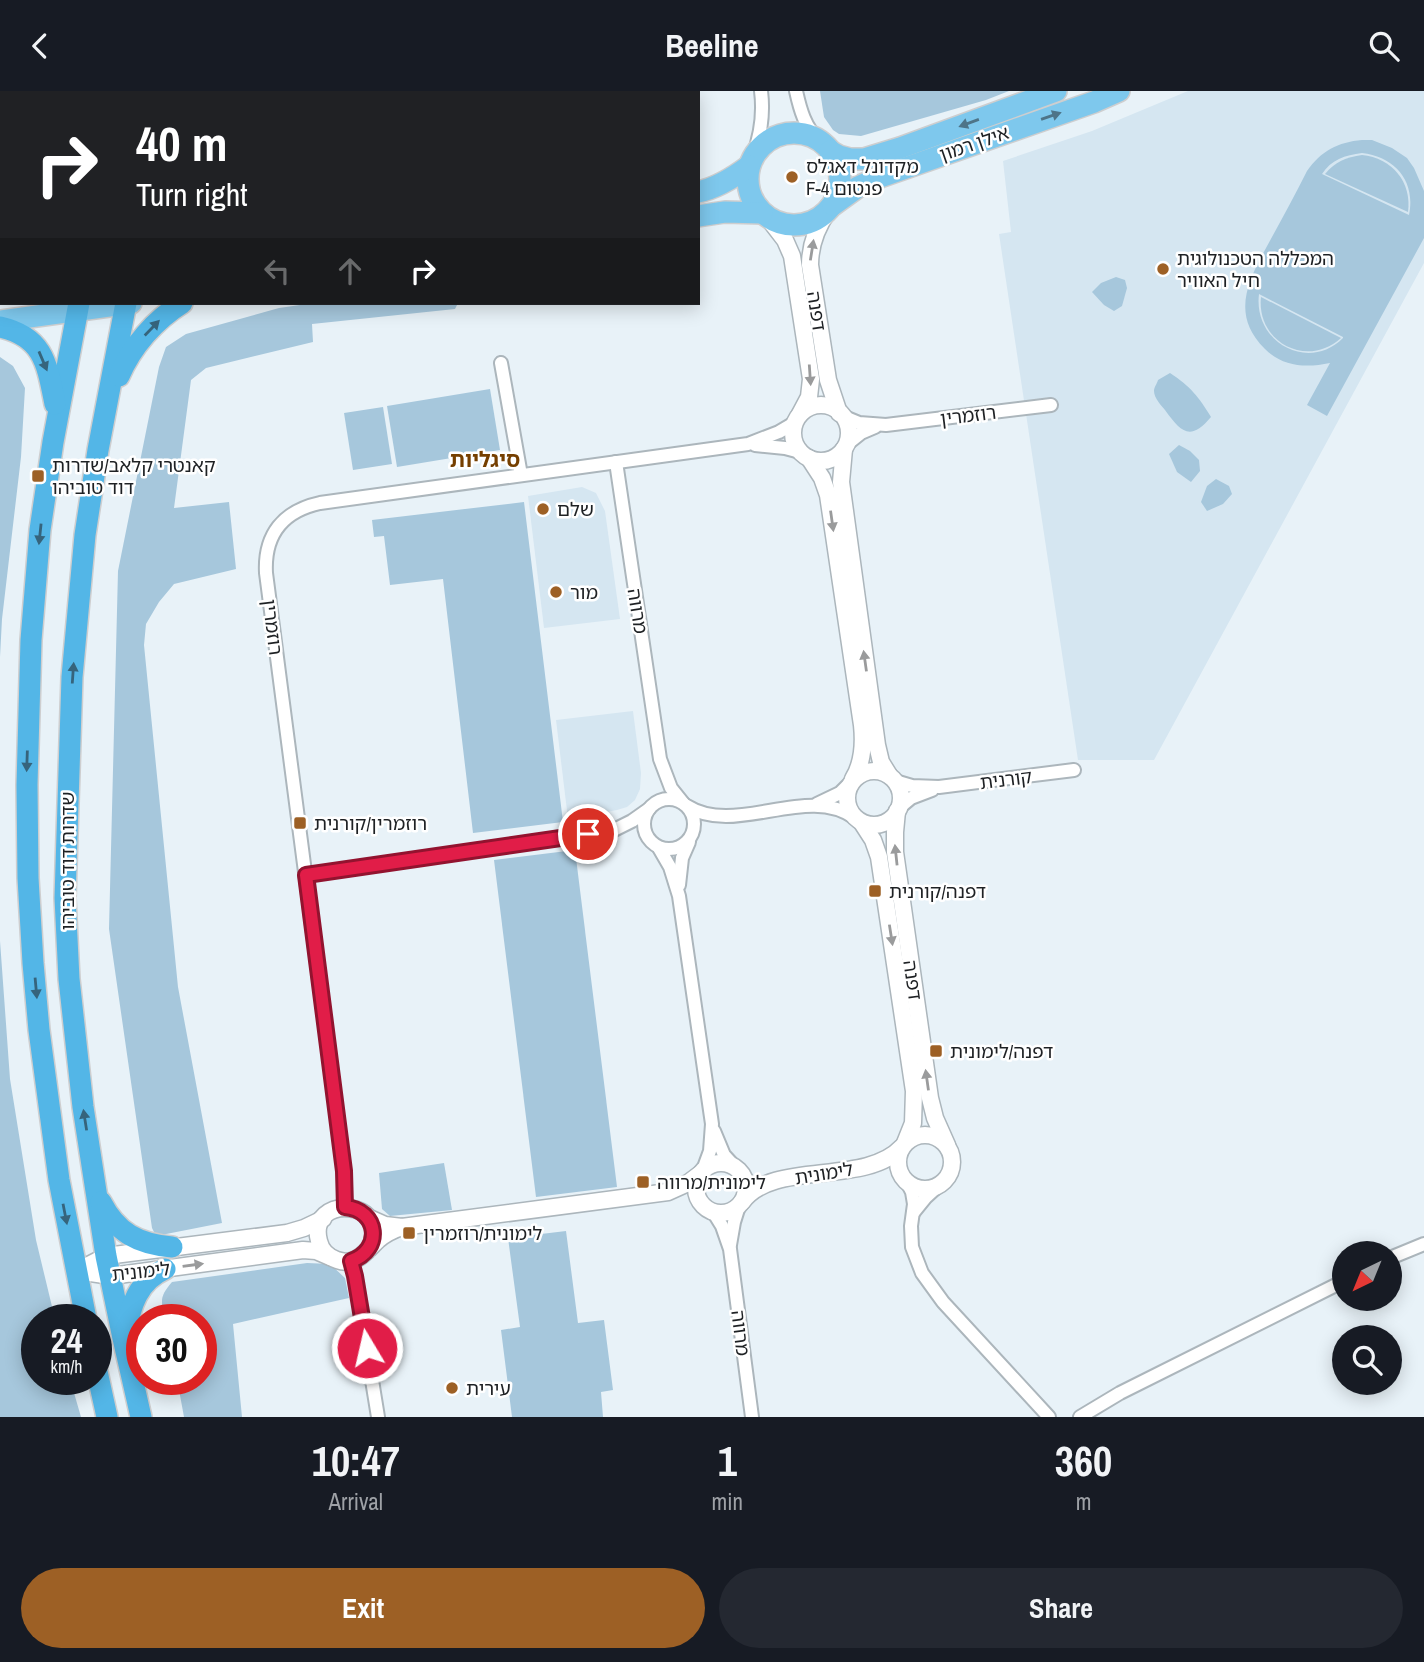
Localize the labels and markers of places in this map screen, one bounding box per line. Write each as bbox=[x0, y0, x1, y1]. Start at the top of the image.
place label: מקדונל דאגלס F-4 פנטום bbox=[806, 153, 919, 201]
marker: מקדונל דאגלס F-4 פנטום bbox=[784, 169, 800, 185]
place label: המכללה הטכנולוגית חיל האוויר bbox=[1177, 245, 1334, 293]
marker: המכללה הטכנולוגית חיל האוויר bbox=[1155, 261, 1171, 277]
place label: קאנטרי קלאב/שדרות דוד טוביהו bbox=[52, 452, 216, 500]
marker: קאנטרי קלאב/שדרות דוד טוביהו bbox=[30, 468, 46, 484]
place label: שלם bbox=[557, 496, 594, 522]
marker: שלם bbox=[535, 501, 551, 517]
place label: מור bbox=[570, 579, 598, 605]
marker: מור bbox=[548, 584, 564, 600]
pin bbox=[558, 804, 618, 864]
place label: רוזמרין/קורנית bbox=[314, 810, 427, 836]
marker: רוזמרין/קורנית bbox=[292, 815, 308, 831]
place label: דפנה/קורנית bbox=[889, 878, 986, 904]
marker: דפנה/קורנית bbox=[867, 883, 883, 899]
place label: דפנה/לימונית bbox=[950, 1038, 1053, 1064]
marker: דפנה/לימונית bbox=[928, 1043, 944, 1059]
place label: לימונית/מרווה bbox=[657, 1169, 766, 1195]
marker: לימונית/מרווה bbox=[635, 1174, 651, 1190]
place label: לימונית/רוזמרין bbox=[423, 1220, 542, 1246]
marker: לימונית/רוזמרין bbox=[401, 1225, 417, 1241]
place label: עירית bbox=[466, 1375, 511, 1401]
marker: עירית bbox=[444, 1380, 460, 1396]

